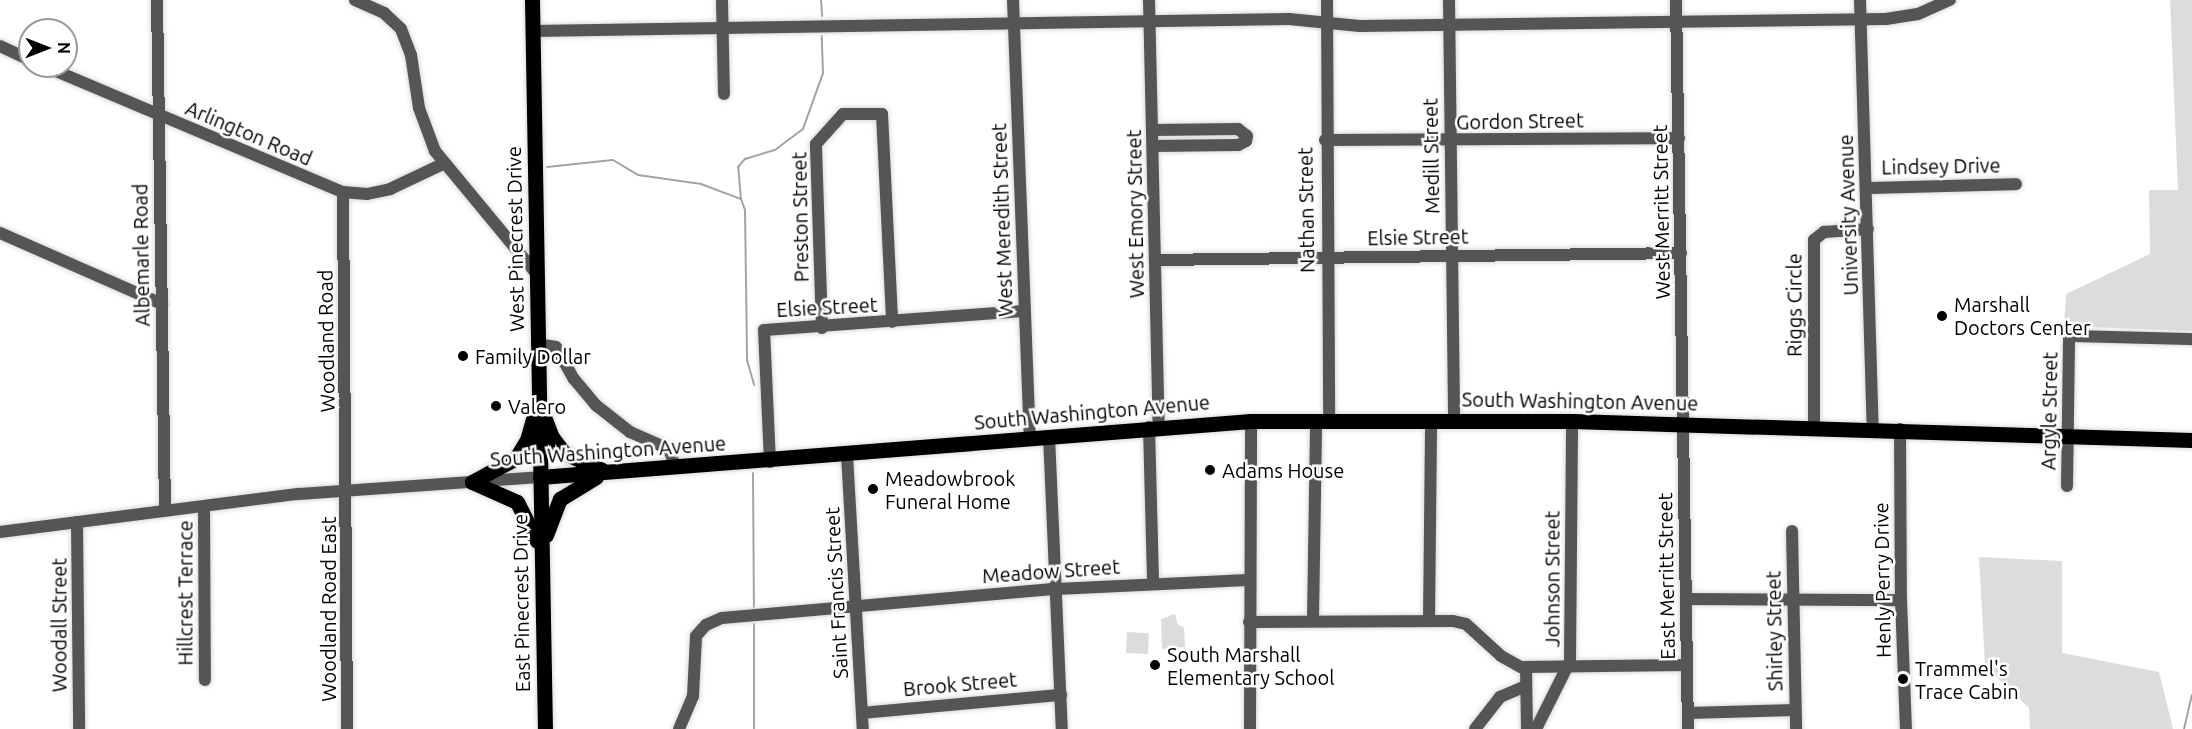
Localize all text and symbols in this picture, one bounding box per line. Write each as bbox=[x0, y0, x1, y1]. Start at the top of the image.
north arrow bbox=[18, 18, 78, 78]
text: N bbox=[55, 42, 73, 54]
street label: Arlington Road bbox=[182, 96, 316, 170]
street label: Medill Street bbox=[1418, 98, 1444, 214]
street label: Gordon Street bbox=[1456, 108, 1584, 134]
street label: West Meredith Street bbox=[987, 123, 1017, 317]
street label: West Merritt Street bbox=[1647, 124, 1675, 300]
street label: West Emory Street bbox=[1122, 129, 1148, 299]
street label: University Avenue bbox=[1833, 134, 1863, 296]
street label: West Pinecrest Drive bbox=[501, 146, 529, 332]
street label: Nathan Street bbox=[1293, 147, 1319, 273]
street label: Preston Street bbox=[787, 152, 813, 282]
street label: Lindsey Drive bbox=[1881, 153, 2001, 179]
street label: Albemarle Road bbox=[128, 183, 154, 327]
street label: Elsie Street bbox=[1367, 224, 1469, 250]
street label: Riggs Circle bbox=[1782, 253, 1806, 357]
street label: Woodland Road bbox=[313, 269, 339, 413]
street label: Elsie Street bbox=[776, 292, 878, 322]
place label: Marshall Doctors Center bbox=[1954, 292, 2091, 339]
marker: Marshall Doctors Center bbox=[1935, 309, 1949, 323]
place label: Family Dollar bbox=[475, 344, 591, 368]
marker: Family Dollar bbox=[456, 349, 470, 363]
street label: Argyle Street bbox=[2036, 352, 2062, 470]
street label: South Washington Avenue bbox=[1461, 387, 1699, 415]
street label: South Washington Avenue bbox=[973, 390, 1211, 434]
place label: Valero bbox=[508, 394, 566, 418]
marker: Valero bbox=[489, 399, 503, 413]
street label: South Washington Avenue bbox=[489, 431, 727, 471]
place label: Adams House bbox=[1222, 458, 1344, 482]
marker: Adams House bbox=[1203, 463, 1217, 477]
place label: Meadowbrook Funeral Home bbox=[885, 466, 1015, 513]
marker: Meadowbrook Funeral Home bbox=[866, 482, 880, 496]
street label: East Merritt Street bbox=[1653, 492, 1679, 660]
street label: Henly Perry Drive bbox=[1869, 502, 1895, 658]
street label: Saint Francis Street bbox=[820, 506, 852, 680]
street label: Johnson Street bbox=[1540, 511, 1564, 647]
street label: East Pinecrest Drive bbox=[507, 514, 535, 692]
street label: Woodland Road East bbox=[316, 516, 340, 702]
street label: Hillcrest Terrace bbox=[173, 520, 197, 666]
street label: Meadow Street bbox=[981, 554, 1121, 588]
street label: Woodall Street bbox=[47, 558, 71, 692]
street label: Shirley Street bbox=[1761, 570, 1787, 692]
place label: South Marshall Elementary School bbox=[1167, 642, 1334, 689]
place label: Trammel's Trace Cabin bbox=[1915, 656, 2019, 703]
marker: South Marshall Elementary School bbox=[1148, 658, 1162, 672]
street label: Brook Street bbox=[902, 667, 1018, 701]
marker: Trammel's Trace Cabin bbox=[1896, 672, 1910, 686]

